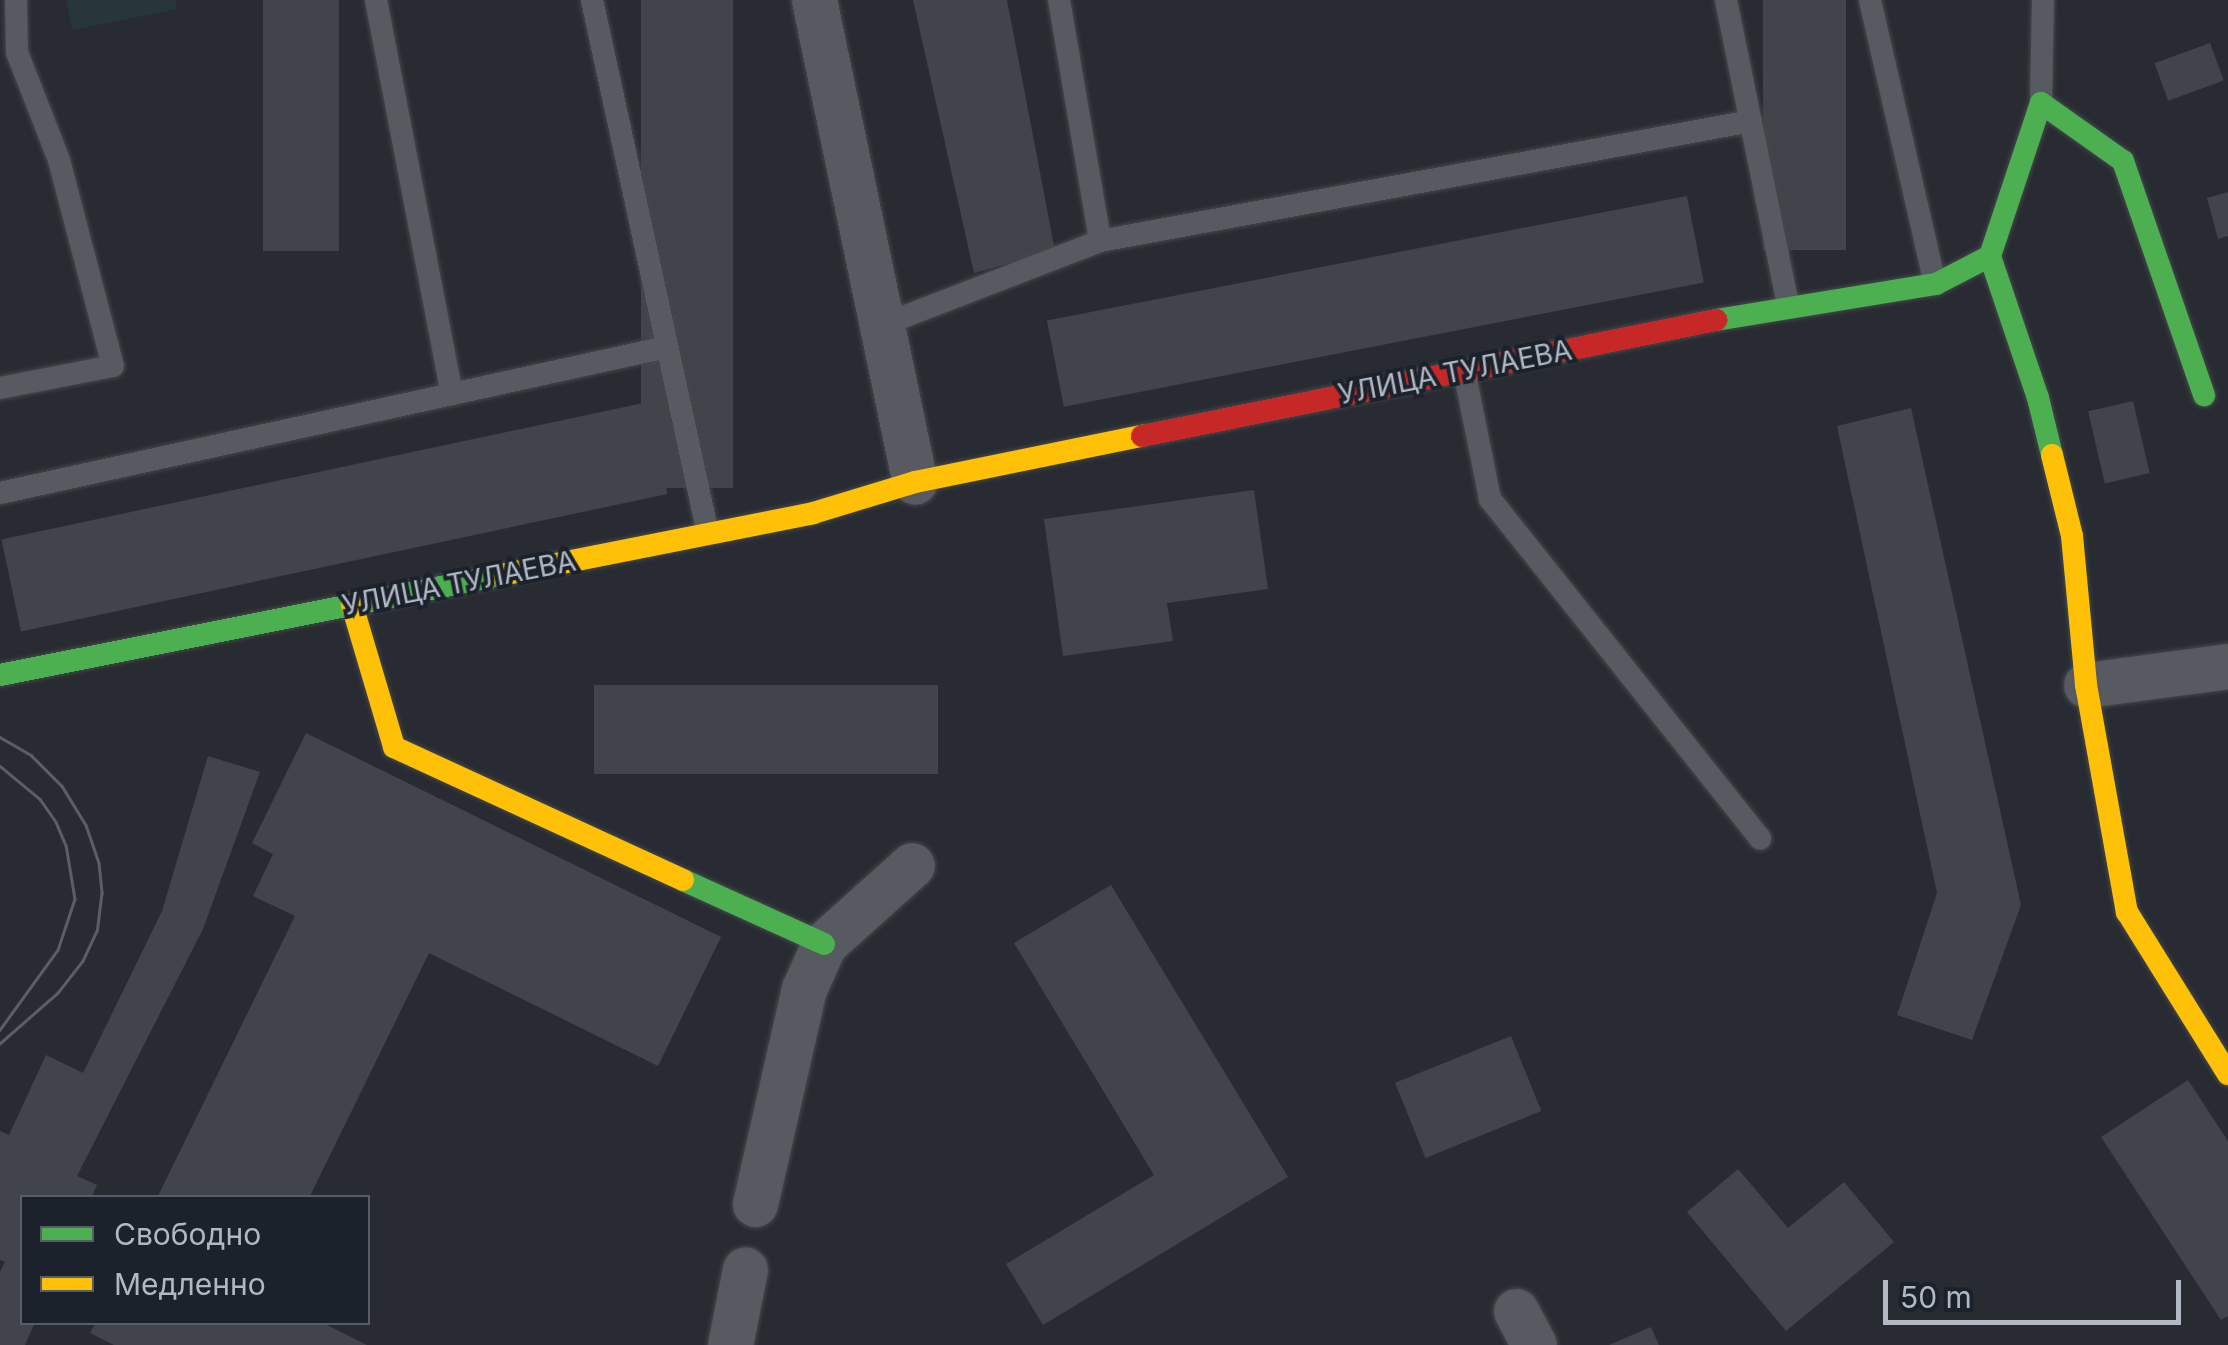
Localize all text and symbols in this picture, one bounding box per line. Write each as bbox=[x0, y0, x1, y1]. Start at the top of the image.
street label: УЛИЦА ТУЛАЕВА bbox=[1335, 333, 1575, 411]
street label: УЛИЦА ТУЛАЕВА bbox=[339, 544, 579, 622]
legend bbox=[20, 1195, 370, 1325]
text: Свободно bbox=[114, 1216, 261, 1252]
scale bar bbox=[1888, 1260, 2186, 1322]
text: Медленно bbox=[114, 1266, 266, 1302]
text: 50 m bbox=[1900, 1279, 1972, 1315]

